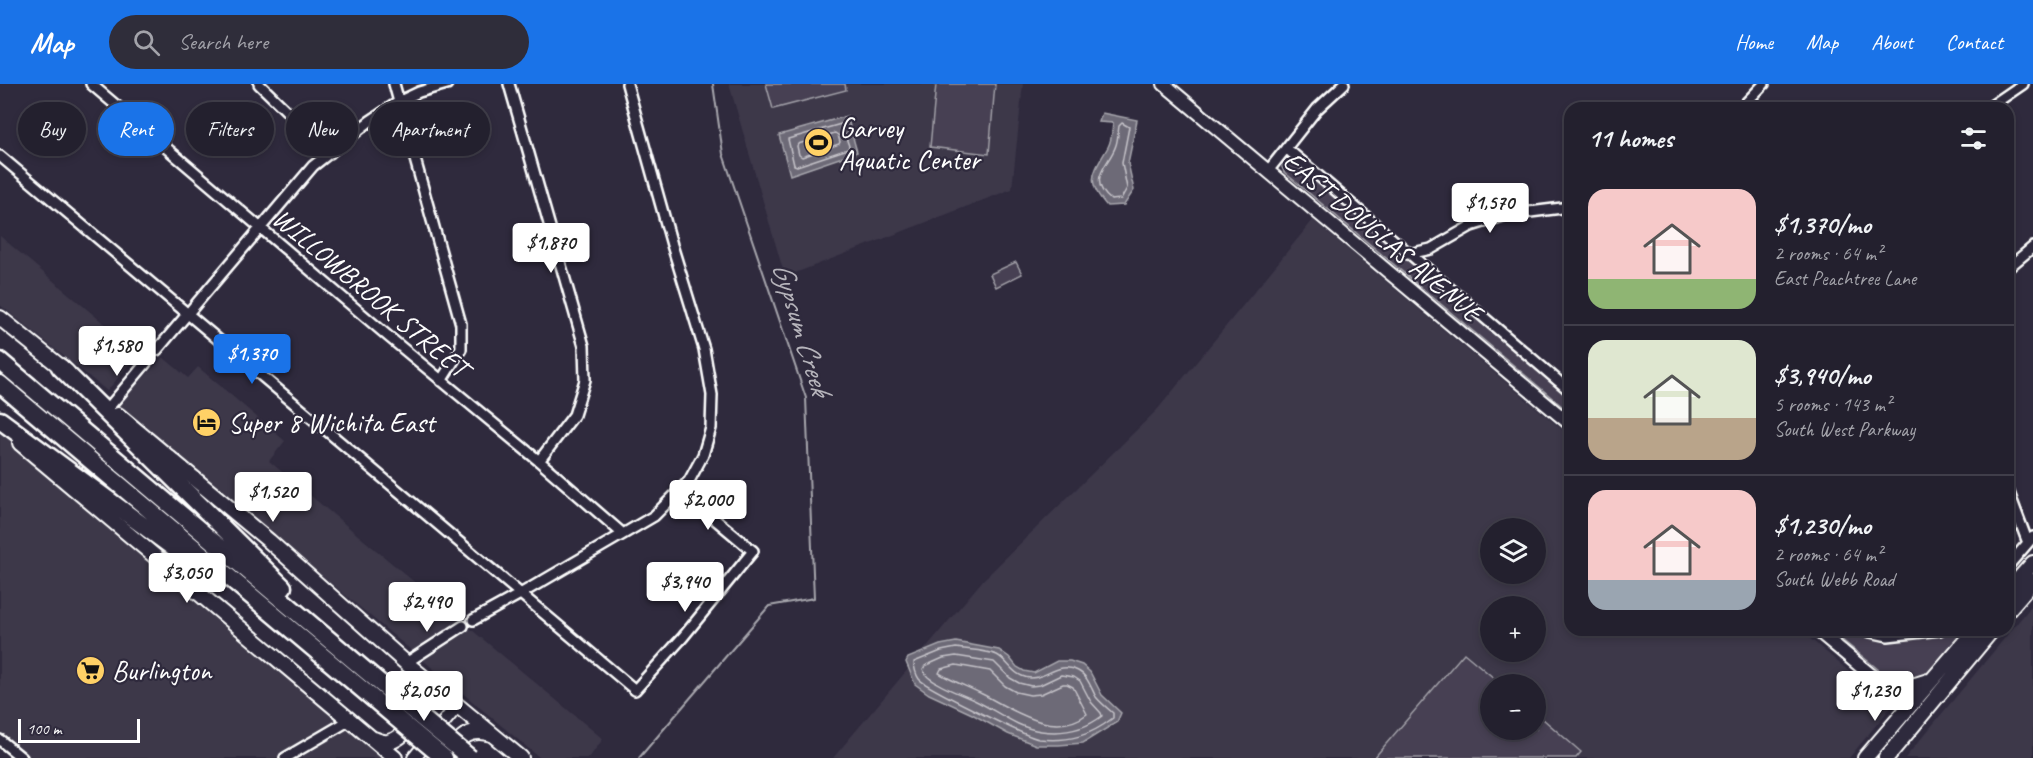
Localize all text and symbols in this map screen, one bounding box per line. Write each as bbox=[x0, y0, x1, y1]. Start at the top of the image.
search box bbox=[109, 15, 529, 69]
text: Map bbox=[30, 25, 73, 60]
icon: search bbox=[130, 26, 163, 59]
text: Search here bbox=[178, 28, 268, 56]
text: Home bbox=[1735, 29, 1773, 55]
text: Map bbox=[1806, 29, 1838, 55]
text: About bbox=[1871, 29, 1913, 55]
text: Contact bbox=[1946, 29, 2003, 55]
chip: Buy bbox=[18, 102, 86, 156]
chip: Rent bbox=[98, 102, 174, 156]
chip: Filters bbox=[186, 102, 274, 156]
chip: New bbox=[286, 102, 358, 156]
chip: Apartment bbox=[370, 102, 490, 156]
place label: Garvey Aquatic Center bbox=[839, 110, 982, 177]
text: 11 homes bbox=[1588, 122, 1673, 155]
icon: filters bbox=[1957, 122, 1990, 155]
sports icon: Garvey Aquatic Center bbox=[802, 127, 834, 159]
street label: EAST DOUGLAS AVENUE bbox=[1276, 143, 1492, 332]
pin: $1,570 bbox=[1441, 183, 1539, 234]
text: $1,570 bbox=[1466, 190, 1514, 215]
street label: WILLOWBROOK STREET bbox=[266, 200, 481, 389]
text: $1,370/mo bbox=[1774, 208, 1871, 241]
icon: home bbox=[1636, 213, 1708, 285]
pin: $1,870 bbox=[502, 223, 600, 274]
text: $1,870 bbox=[527, 230, 575, 255]
text: 2 rooms · 64 m² bbox=[1774, 241, 1882, 266]
water label: Gypsum Creek bbox=[764, 257, 842, 405]
text: East Peachtree Lane bbox=[1774, 266, 1916, 291]
pin: $1,580 bbox=[68, 326, 166, 377]
text: $1,580 bbox=[93, 333, 141, 358]
pin: $1,370 bbox=[203, 334, 301, 385]
text: $1,370 bbox=[228, 341, 276, 366]
text: $3,940/mo bbox=[1774, 359, 1871, 392]
icon: home bbox=[1636, 364, 1708, 436]
text: 5 rooms · 143 m² bbox=[1774, 392, 1891, 417]
place label: Super 8 Wichita East bbox=[228, 405, 438, 440]
hotel icon: Super 8 Wichita East bbox=[191, 406, 223, 438]
text: South West Parkway bbox=[1774, 417, 1915, 442]
pin: $1,520 bbox=[224, 472, 322, 523]
text: $1,520 bbox=[249, 479, 297, 504]
pin: $2,000 bbox=[659, 480, 757, 531]
text: $2,000 bbox=[684, 487, 732, 512]
text: $1,230/mo bbox=[1774, 509, 1871, 542]
icon: home bbox=[1636, 514, 1708, 586]
map controls bbox=[1480, 518, 1546, 740]
button: layers bbox=[1480, 518, 1546, 584]
text: 2 rooms · 64 m² bbox=[1774, 542, 1882, 567]
pin: $3,050 bbox=[138, 553, 236, 604]
text: $3,050 bbox=[163, 560, 211, 585]
pin: $3,940 bbox=[636, 562, 734, 613]
text: South Webb Road bbox=[1774, 567, 1894, 592]
text: $3,940 bbox=[661, 569, 709, 594]
pin: $2,490 bbox=[378, 582, 476, 633]
text: $2,490 bbox=[403, 589, 451, 614]
button: + bbox=[1480, 596, 1546, 662]
place label: Burlington bbox=[112, 653, 213, 688]
supermarket icon: Burlington bbox=[75, 654, 107, 686]
pin: $2,050 bbox=[375, 671, 473, 722]
pin: $1,230 bbox=[1826, 671, 1924, 722]
button: − bbox=[1480, 674, 1546, 740]
text: $2,050 bbox=[400, 678, 448, 703]
text: $1,230 bbox=[1851, 678, 1899, 703]
scale bar bbox=[18, 716, 140, 744]
text: 100 m bbox=[27, 719, 61, 739]

